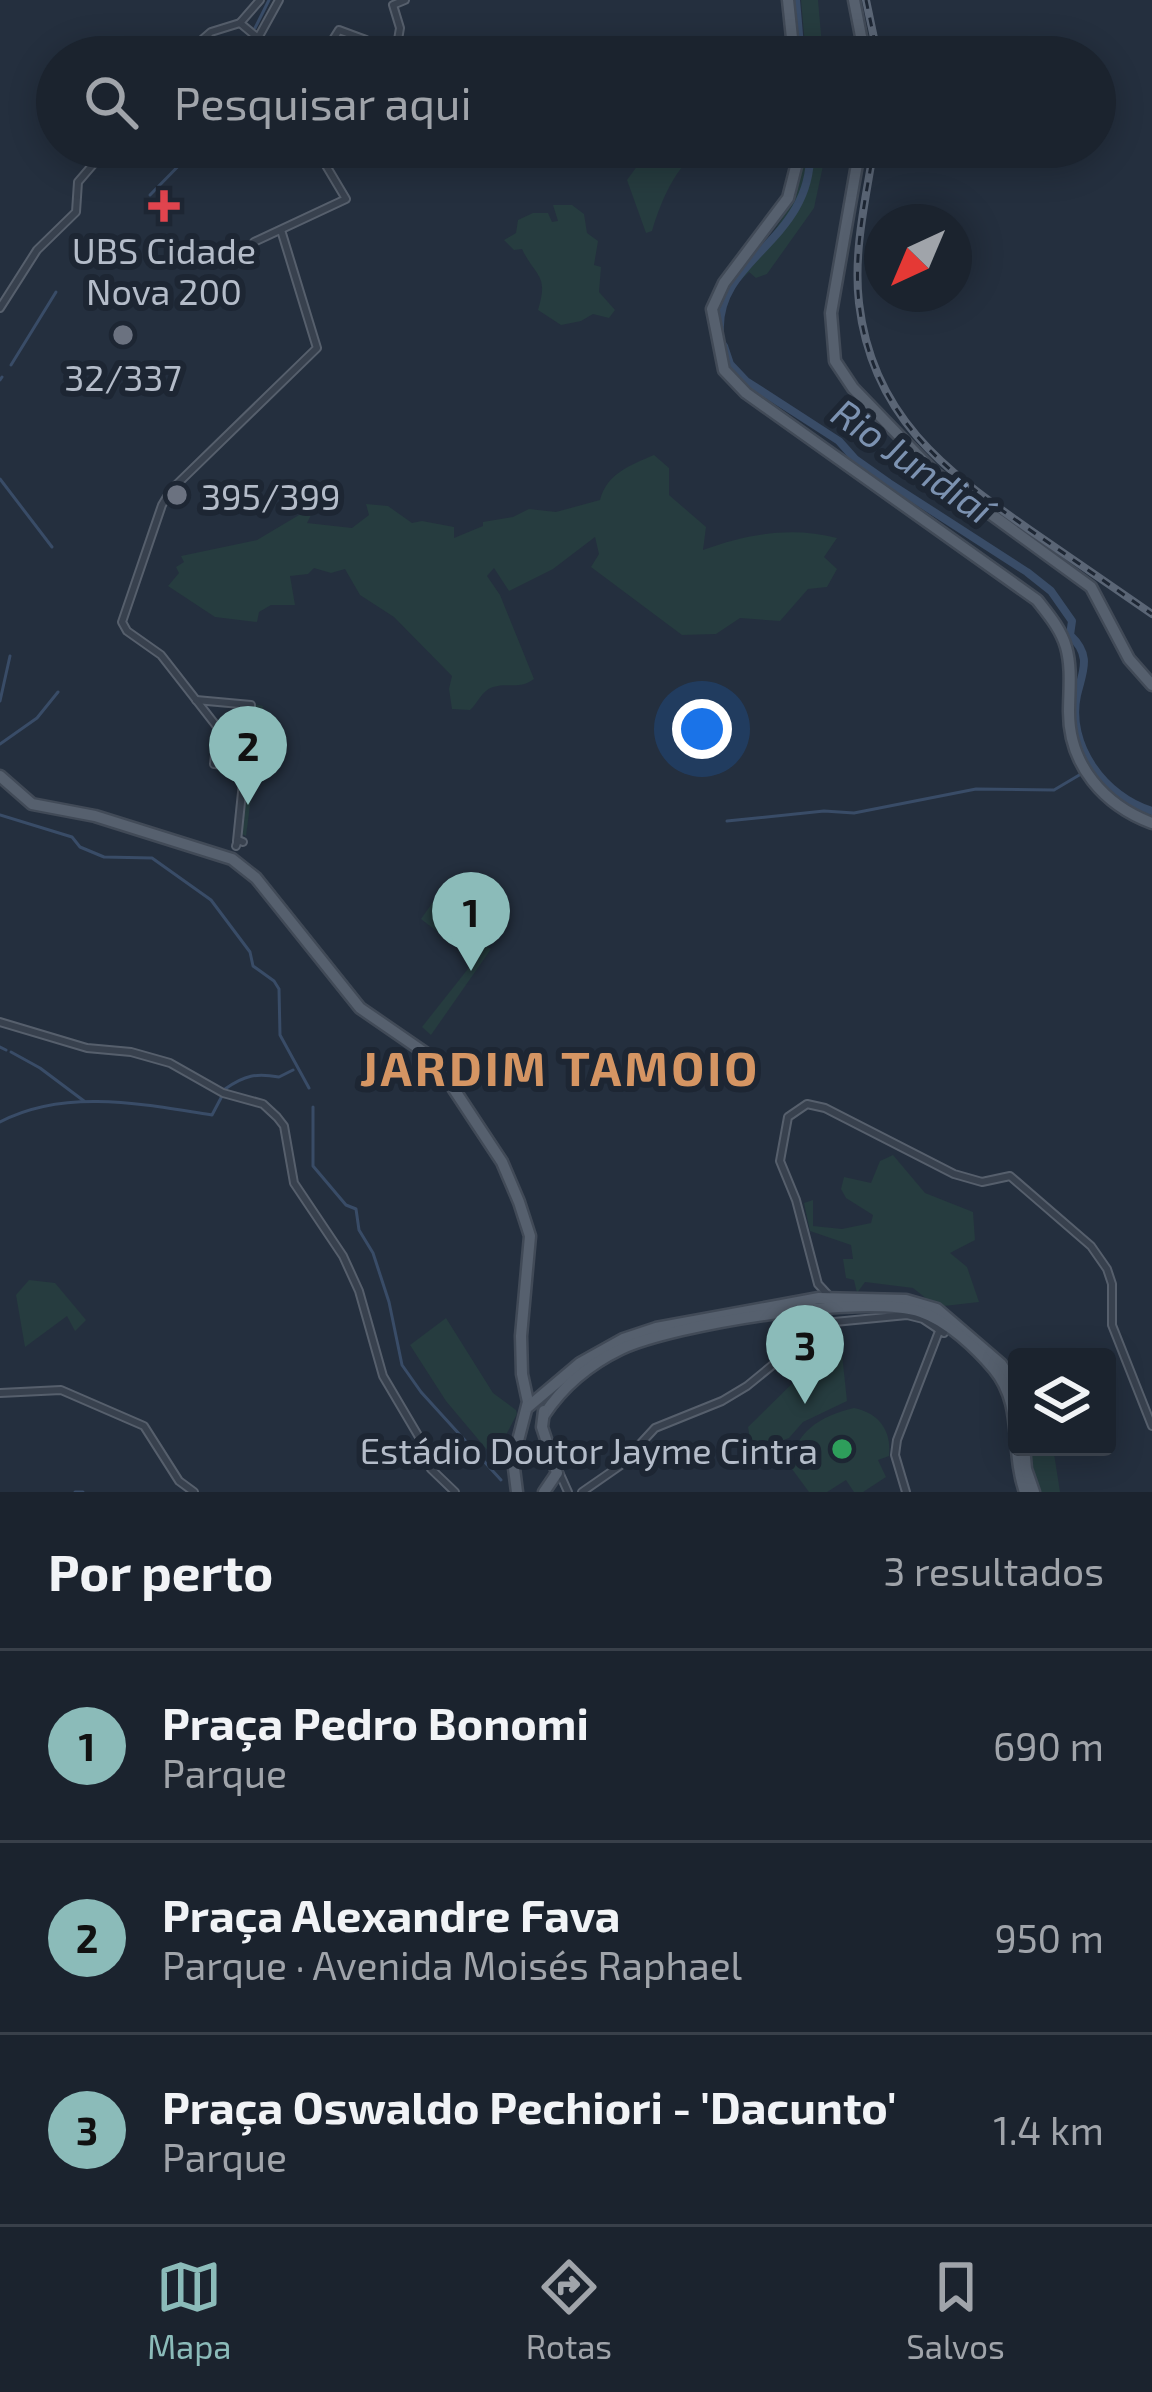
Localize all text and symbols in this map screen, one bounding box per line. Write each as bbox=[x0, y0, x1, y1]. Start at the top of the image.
search box bbox=[36, 36, 1116, 168]
icon: search bbox=[78, 69, 144, 135]
text: Pesquisar aqui bbox=[174, 75, 472, 129]
marker: UBS Cidade Nova 200 bbox=[148, 190, 180, 222]
north arrow bbox=[864, 204, 972, 312]
place label: UBS Cidade Nova 200 bbox=[72, 228, 256, 312]
marker: 32/337 bbox=[110, 322, 136, 348]
place label: 32/337 bbox=[64, 355, 182, 398]
water label: Rio Jundiaí bbox=[824, 388, 1005, 534]
place label: 395/399 bbox=[201, 474, 341, 517]
marker: 395/399 bbox=[164, 482, 190, 508]
your location bbox=[672, 699, 732, 759]
pin: 2 bbox=[209, 706, 287, 805]
pin: 1 bbox=[432, 872, 510, 971]
district label: JARDIM TAMOIO bbox=[360, 1038, 760, 1096]
pin: 3 bbox=[766, 1305, 844, 1404]
map controls bbox=[1008, 1348, 1116, 1456]
button: layers bbox=[1008, 1348, 1116, 1456]
place label: Estádio Doutor Jayme Cintra bbox=[360, 1428, 818, 1471]
marker: Estádio Doutor Jayme Cintra bbox=[829, 1436, 855, 1462]
text: Por perto bbox=[48, 1540, 273, 1601]
text: 3 resultados bbox=[884, 1547, 1104, 1594]
text: Praça Pedro Bonomi bbox=[162, 1695, 589, 1749]
text: 1 bbox=[79, 1722, 95, 1769]
text: 690 m bbox=[993, 1722, 1104, 1769]
text: Parque bbox=[162, 1749, 287, 1796]
text: Praça Alexandre Fava bbox=[162, 1887, 621, 1941]
text: 2 bbox=[76, 1914, 98, 1961]
text: 950 m bbox=[994, 1914, 1104, 1961]
text: Parque · Avenida Moisés Raphael bbox=[162, 1941, 742, 1988]
text: Praça Oswaldo Pechiori - 'Dacunto' bbox=[162, 2079, 897, 2133]
text: 3 bbox=[76, 2106, 98, 2153]
text: 1.4 km bbox=[993, 2106, 1104, 2153]
text: Parque bbox=[162, 2133, 287, 2180]
tab: Mapa bbox=[147, 2254, 231, 2366]
tab: Rotas bbox=[526, 2254, 612, 2366]
tab: Salvos bbox=[906, 2254, 1005, 2366]

